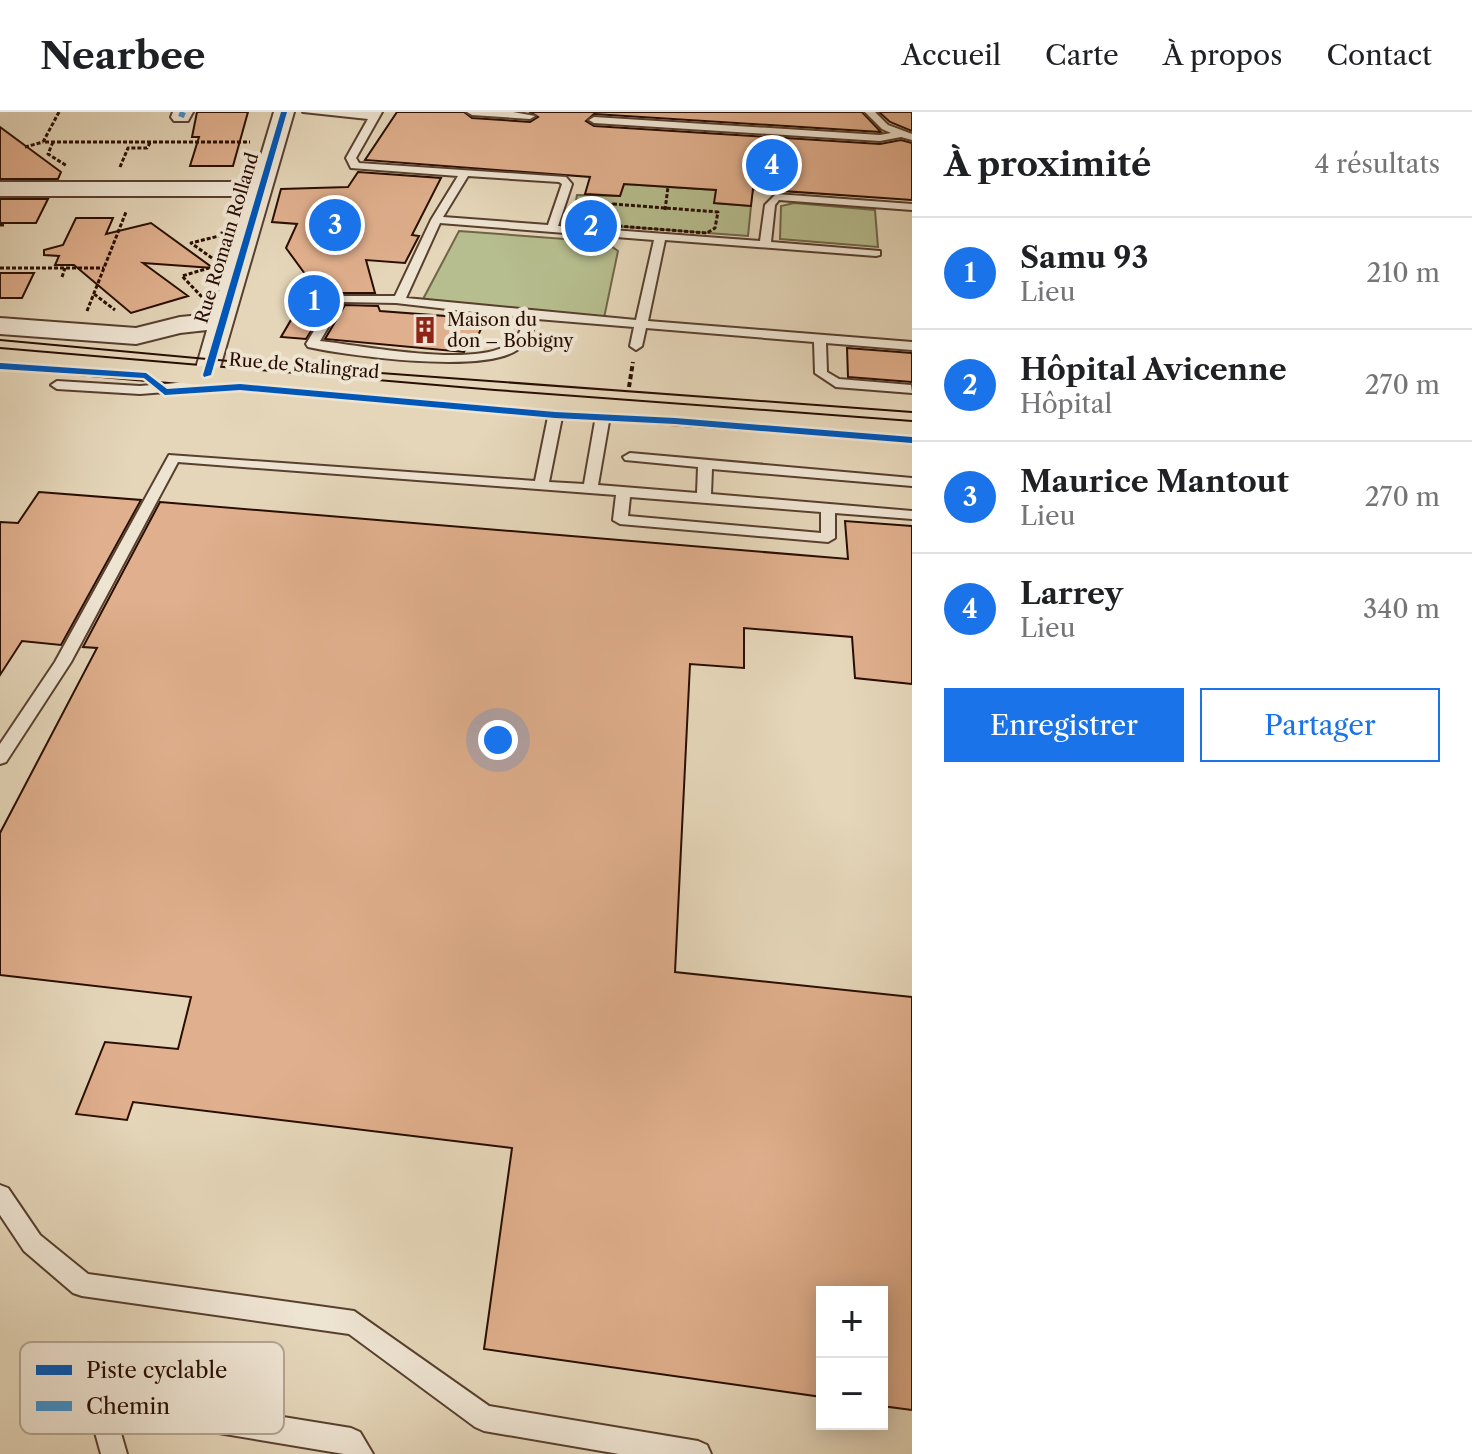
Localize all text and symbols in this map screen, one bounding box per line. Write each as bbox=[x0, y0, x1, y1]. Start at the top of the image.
text: Nearbee bbox=[40, 32, 206, 79]
text: Accueil bbox=[902, 38, 1001, 72]
text: Carte bbox=[1045, 38, 1119, 72]
text: À propos bbox=[1163, 38, 1282, 72]
text: Contact bbox=[1326, 38, 1432, 72]
pin: 4 bbox=[746, 135, 798, 195]
text: À proximité bbox=[944, 143, 1151, 185]
text: 4 résultats bbox=[1314, 148, 1440, 180]
street label: Rue Romain Rolland bbox=[191, 150, 263, 326]
pin: 3 bbox=[309, 195, 361, 255]
pin: 2 bbox=[565, 196, 617, 256]
text: Samu 93 bbox=[1020, 239, 1148, 276]
text: 1 bbox=[964, 257, 976, 289]
text: 210 m bbox=[1367, 257, 1440, 289]
pin: 1 bbox=[288, 271, 340, 331]
text: Lieu bbox=[1020, 276, 1076, 308]
place label: Maison du don – Bobigny bbox=[447, 309, 574, 352]
building icon: Maison du don – Bobigny bbox=[410, 315, 440, 345]
street label: Rue de Stalingrad bbox=[228, 348, 380, 384]
text: Hôpital Avicenne bbox=[1020, 351, 1287, 388]
text: 2 bbox=[962, 369, 978, 401]
text: 270 m bbox=[1365, 369, 1440, 401]
text: Hôpital bbox=[1020, 388, 1112, 420]
text: Maurice Mantout bbox=[1020, 463, 1289, 500]
text: 3 bbox=[963, 481, 977, 513]
text: 270 m bbox=[1365, 481, 1440, 513]
text: Lieu bbox=[1020, 500, 1076, 532]
text: Larrey bbox=[1020, 575, 1123, 612]
text: 4 bbox=[962, 593, 978, 625]
text: 340 m bbox=[1363, 593, 1440, 625]
text: Lieu bbox=[1020, 612, 1076, 644]
button: Enregistrer bbox=[944, 688, 1184, 762]
button: Partager bbox=[1200, 688, 1440, 762]
your location bbox=[478, 720, 518, 760]
map controls bbox=[816, 1286, 888, 1430]
button: + bbox=[816, 1286, 888, 1358]
legend bbox=[20, 1342, 284, 1434]
text: Piste cyclable bbox=[86, 1357, 227, 1384]
button: − bbox=[816, 1358, 888, 1430]
text: Chemin bbox=[86, 1393, 170, 1420]

